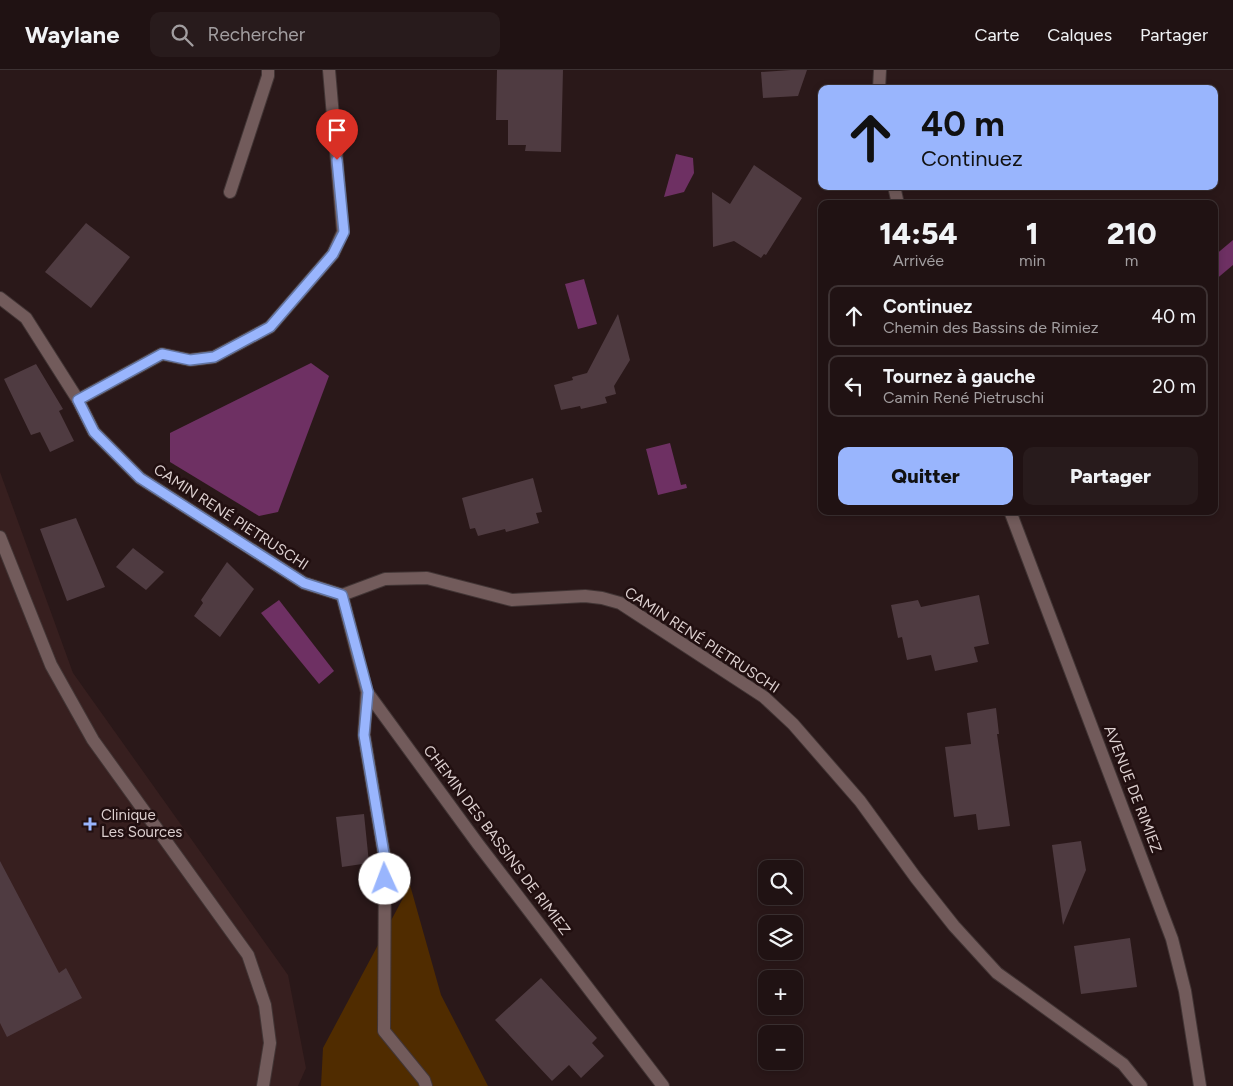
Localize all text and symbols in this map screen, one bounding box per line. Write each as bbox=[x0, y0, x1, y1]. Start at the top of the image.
search box bbox=[150, 12, 500, 57]
text: Waylane bbox=[25, 20, 120, 49]
icon: search bbox=[168, 21, 196, 49]
text: Rechercher bbox=[208, 23, 305, 46]
text: Carte bbox=[974, 24, 1019, 46]
text: Calques bbox=[1047, 24, 1112, 46]
text: Partager bbox=[1140, 24, 1208, 46]
text: 40 m bbox=[921, 103, 1005, 145]
icon: ahead bbox=[838, 105, 903, 170]
pin bbox=[316, 109, 358, 160]
icon: arrive bbox=[323, 116, 351, 144]
text: Continuez bbox=[921, 145, 1023, 172]
text: 14:54 bbox=[879, 215, 958, 252]
text: 1 bbox=[1026, 215, 1039, 252]
text: 210 bbox=[1107, 215, 1157, 252]
text: Arrivée bbox=[893, 251, 944, 270]
text: min bbox=[1019, 251, 1045, 270]
text: m bbox=[1125, 251, 1138, 270]
text: Continuez bbox=[883, 295, 972, 318]
icon: ahead bbox=[840, 302, 868, 330]
text: 40 m bbox=[1151, 305, 1196, 328]
text: Chemin des Bassins de Rimiez bbox=[883, 318, 1099, 337]
text: Tournez à gauche bbox=[883, 365, 1035, 388]
icon: left bbox=[840, 372, 868, 400]
text: 20 m bbox=[1152, 375, 1196, 398]
text: Camin René Pietruschi bbox=[883, 388, 1044, 407]
button: Quitter bbox=[838, 447, 1013, 505]
button: Partager bbox=[1023, 447, 1198, 505]
street label: CAMIN RENÉ PIETRUSCHI bbox=[150, 460, 312, 574]
street label: CAMIN RENÉ PIETRUSCHI bbox=[621, 583, 783, 697]
street label: AVENUE DE RIMIEZ bbox=[1100, 723, 1166, 855]
street label: CHEMIN DES BASSINS DE RIMIEZ bbox=[420, 742, 574, 938]
place label: Clinique Les Sources bbox=[101, 806, 182, 841]
marker: Clinique Les Sources bbox=[83, 817, 97, 831]
position arrow bbox=[358, 852, 410, 904]
map controls bbox=[758, 860, 803, 1070]
button: search bbox=[758, 860, 803, 905]
button: layers bbox=[758, 915, 803, 960]
button: + bbox=[758, 970, 803, 1015]
button: − bbox=[758, 1025, 803, 1070]

